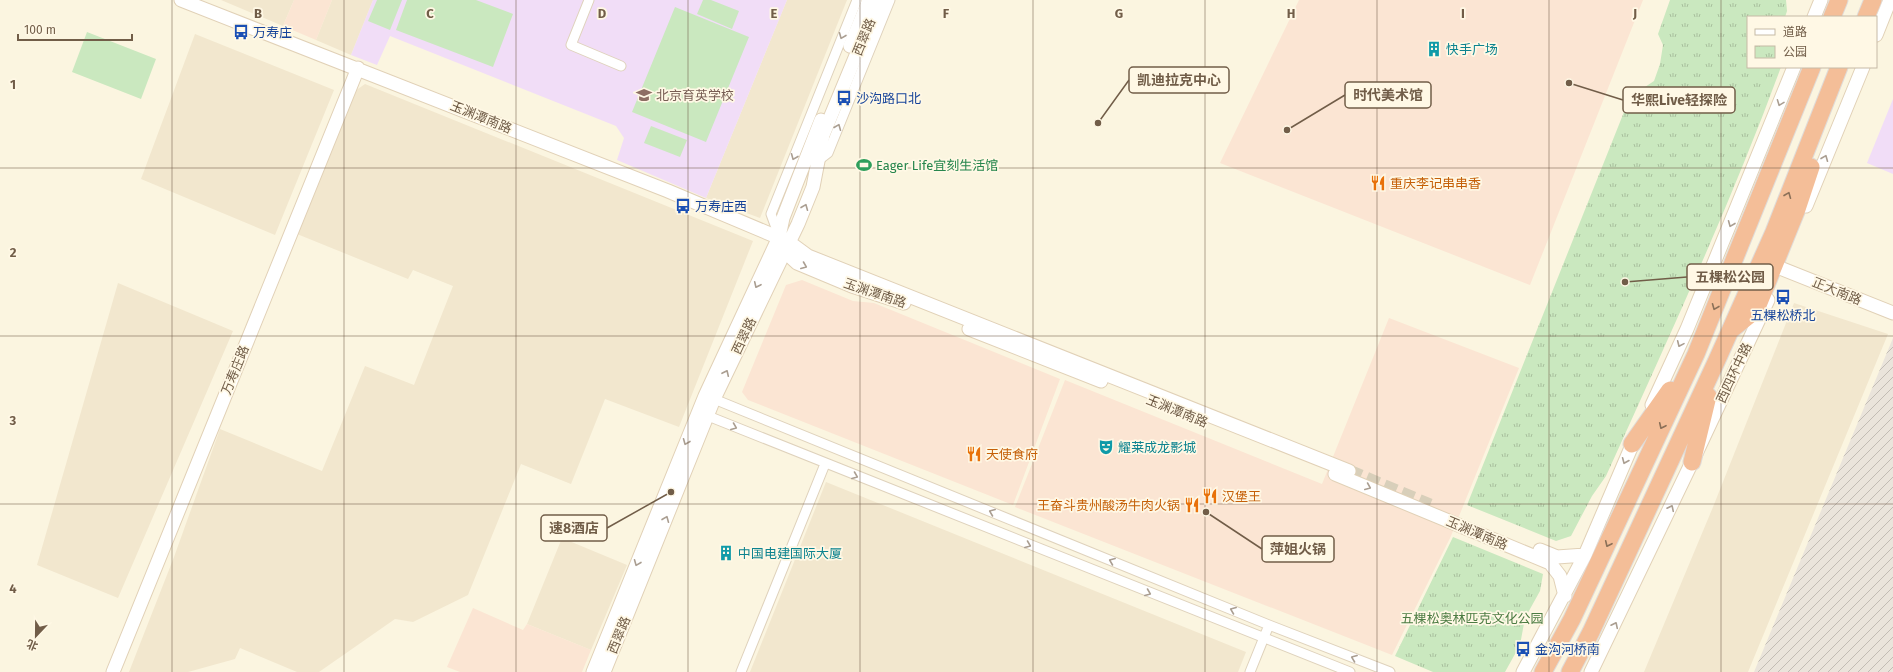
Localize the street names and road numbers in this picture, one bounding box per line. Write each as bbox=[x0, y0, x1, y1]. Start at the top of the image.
street label: 西翠路 bbox=[850, 16, 878, 58]
street label: 玉渊潭南路 bbox=[448, 98, 514, 136]
street label: 正大南路 bbox=[1810, 274, 1864, 308]
street label: 玉渊潭南路 bbox=[842, 275, 908, 311]
street label: 西翠路 bbox=[729, 315, 759, 357]
street label: 西四环中路 bbox=[1713, 340, 1755, 406]
street label: 万寿庄路 bbox=[218, 343, 252, 397]
street label: 玉渊潭南路 bbox=[1144, 392, 1210, 430]
street label: 玉渊潭南路 bbox=[1444, 513, 1510, 553]
street label: 西翠路 bbox=[605, 614, 633, 656]

